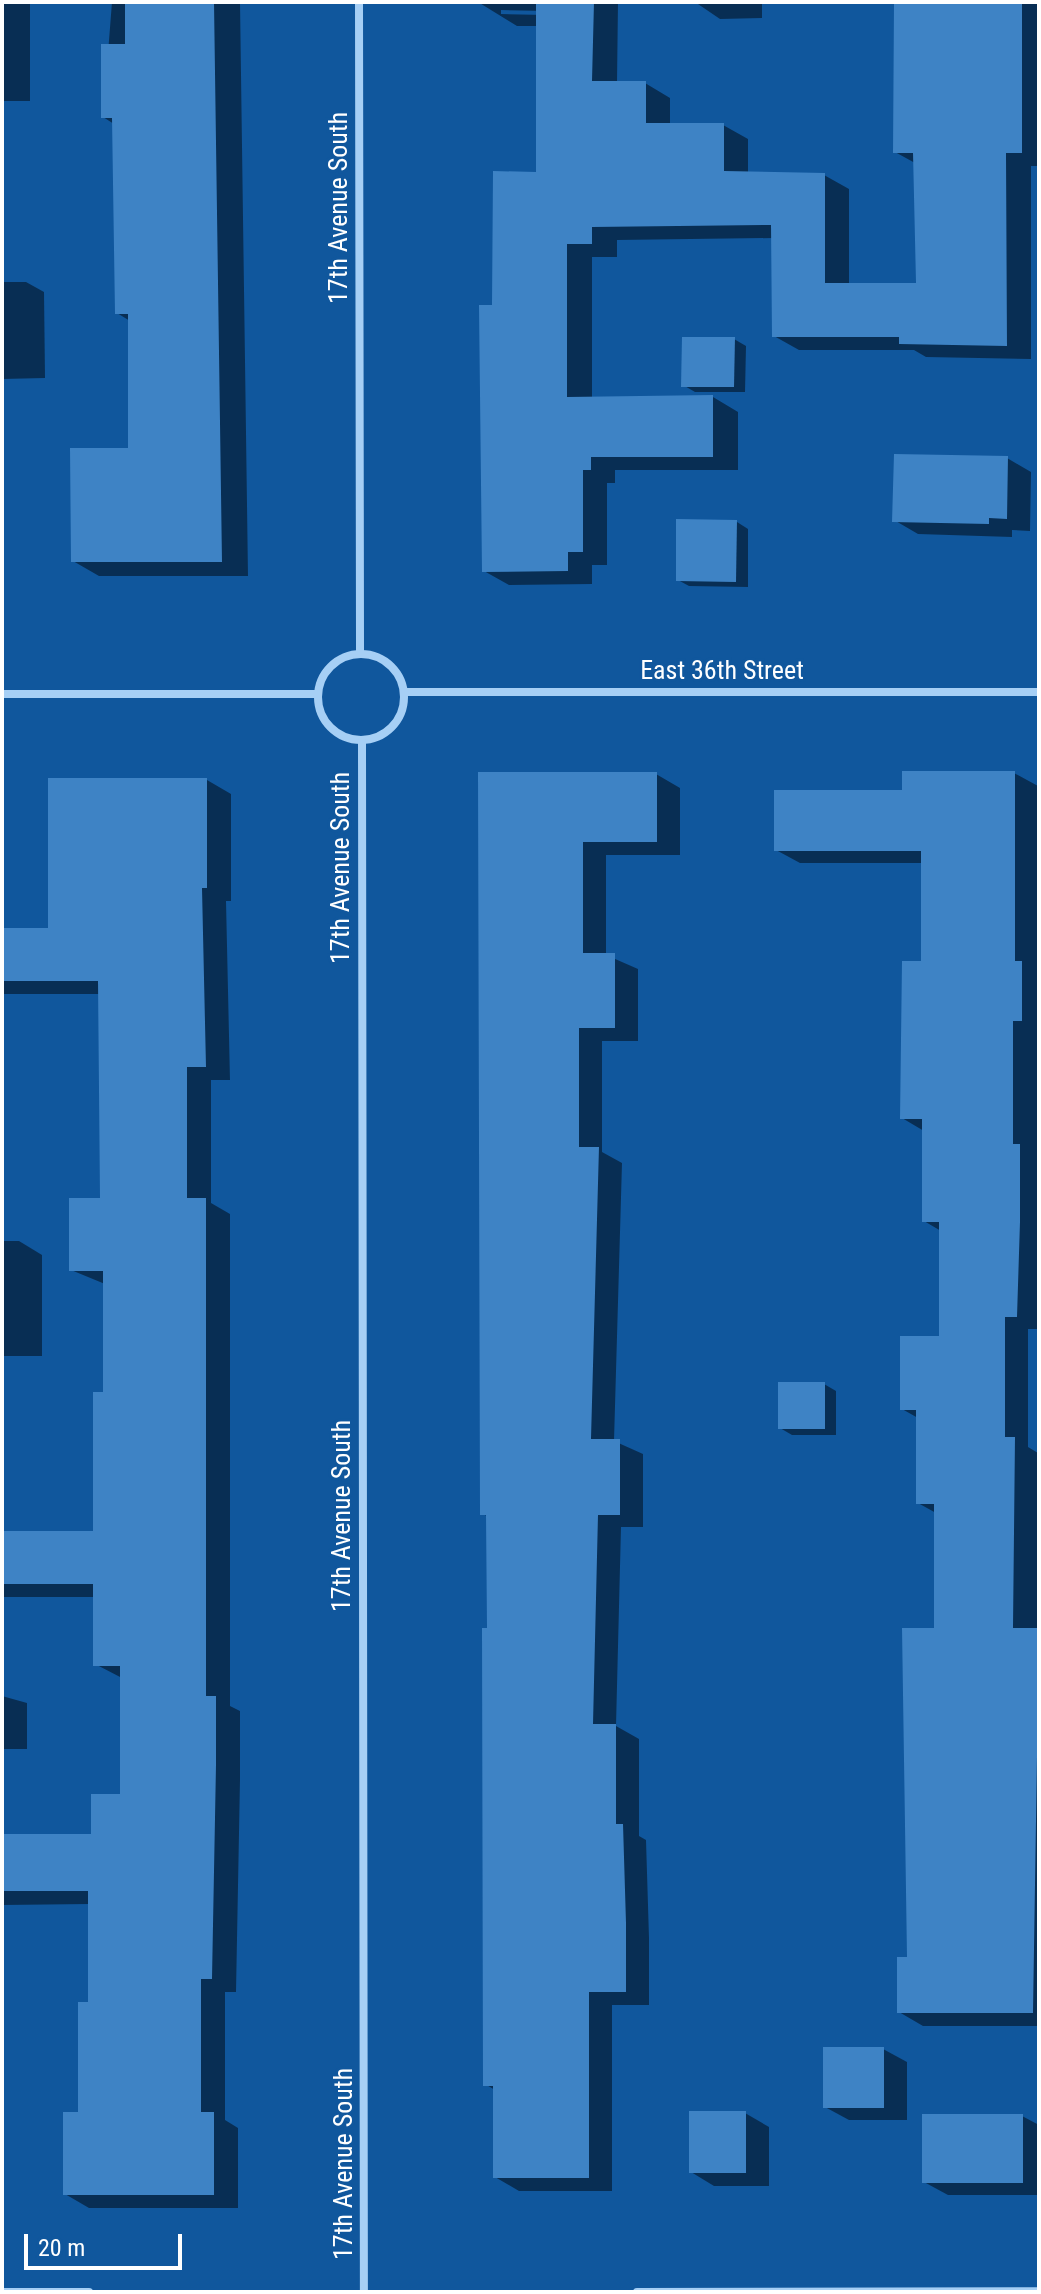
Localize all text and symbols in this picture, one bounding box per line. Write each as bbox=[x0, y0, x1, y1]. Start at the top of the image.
street label: 17th Avenue South bbox=[323, 112, 355, 304]
street label: East 36th Street bbox=[640, 655, 804, 687]
street label: 17th Avenue South bbox=[325, 772, 357, 964]
street label: 17th Avenue South bbox=[326, 1420, 358, 1612]
street label: 17th Avenue South bbox=[328, 2068, 360, 2260]
scale bar bbox=[28, 2218, 186, 2268]
text: 20 m bbox=[38, 2234, 85, 2262]

